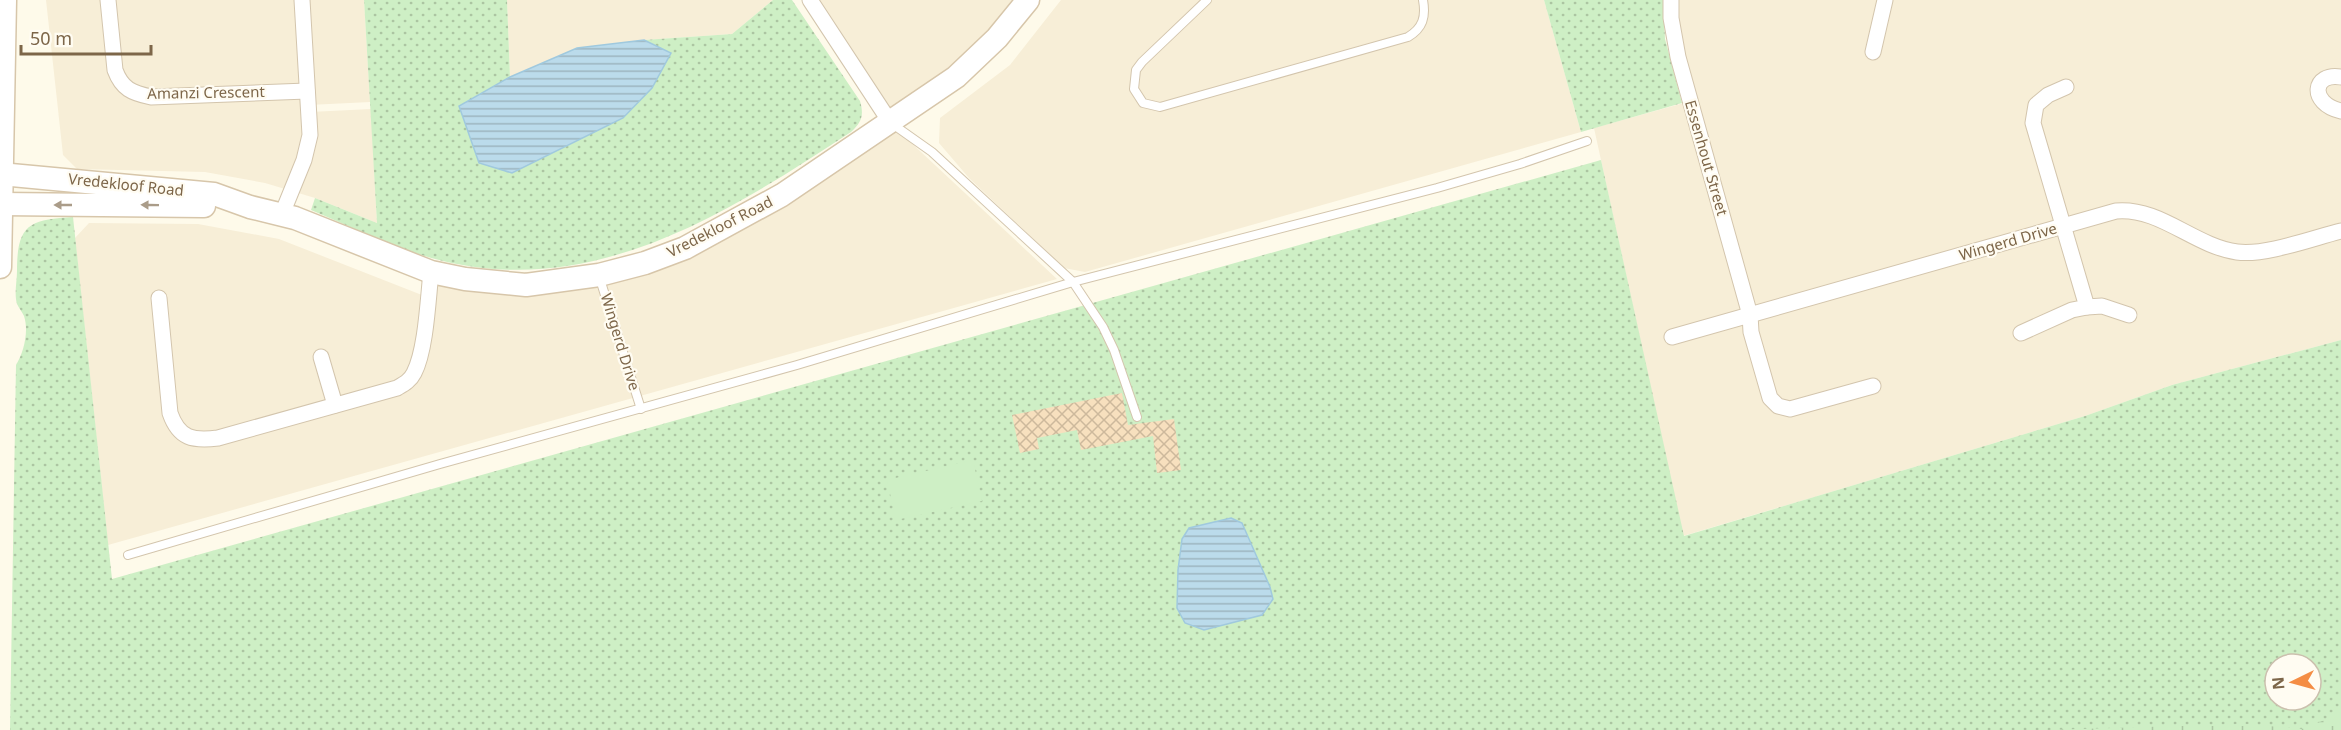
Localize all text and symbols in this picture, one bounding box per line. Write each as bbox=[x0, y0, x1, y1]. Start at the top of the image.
scale bar bbox=[21, 18, 152, 56]
text: 50 m bbox=[30, 26, 72, 50]
street label: Amanzi Crescent bbox=[147, 81, 265, 103]
street label: Essenhout Street bbox=[1681, 98, 1733, 218]
street label: Vredekloof Road bbox=[67, 168, 185, 200]
street label: Vredekloof Road bbox=[663, 191, 776, 261]
one-way arrow bbox=[53, 200, 72, 210]
one-way arrow bbox=[140, 200, 159, 210]
street label: Wingerd Drive bbox=[1956, 218, 2059, 265]
street label: Wingerd Drive bbox=[597, 291, 645, 393]
north arrow bbox=[2263, 652, 2323, 712]
text: N bbox=[2267, 676, 2290, 691]

